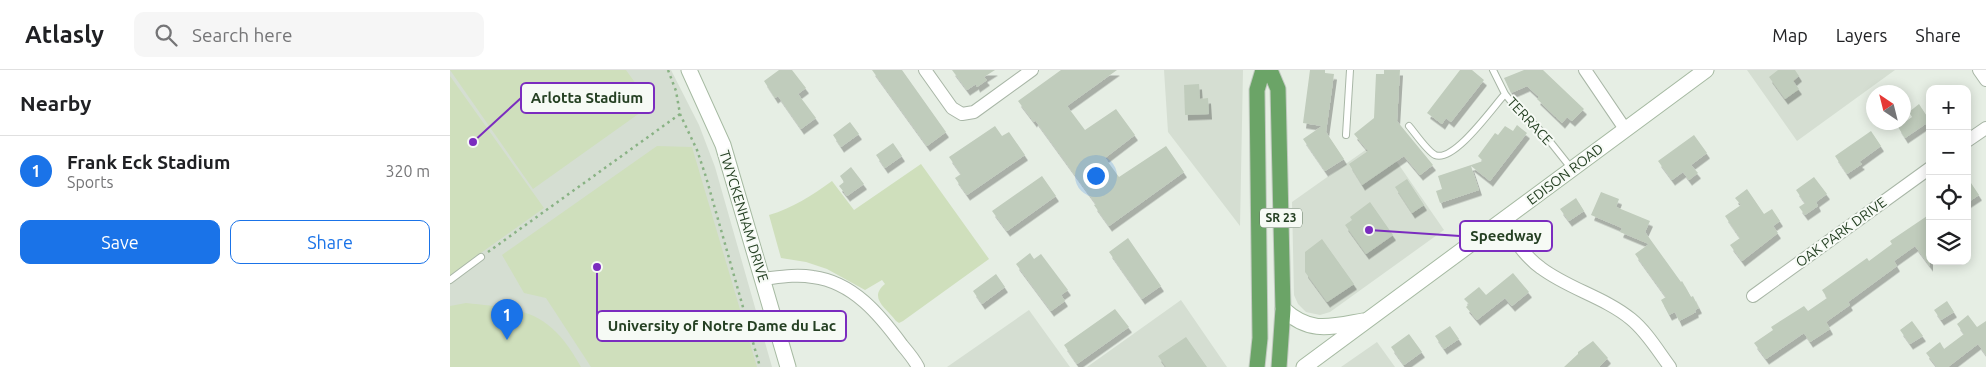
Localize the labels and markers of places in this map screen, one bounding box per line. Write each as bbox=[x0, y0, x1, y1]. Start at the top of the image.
callout: Arlotta Stadium bbox=[521, 83, 654, 113]
callout: Speedway bbox=[1460, 221, 1552, 251]
pin: 1 bbox=[491, 299, 523, 340]
callout: University of Notre Dame du Lac bbox=[597, 311, 846, 341]

